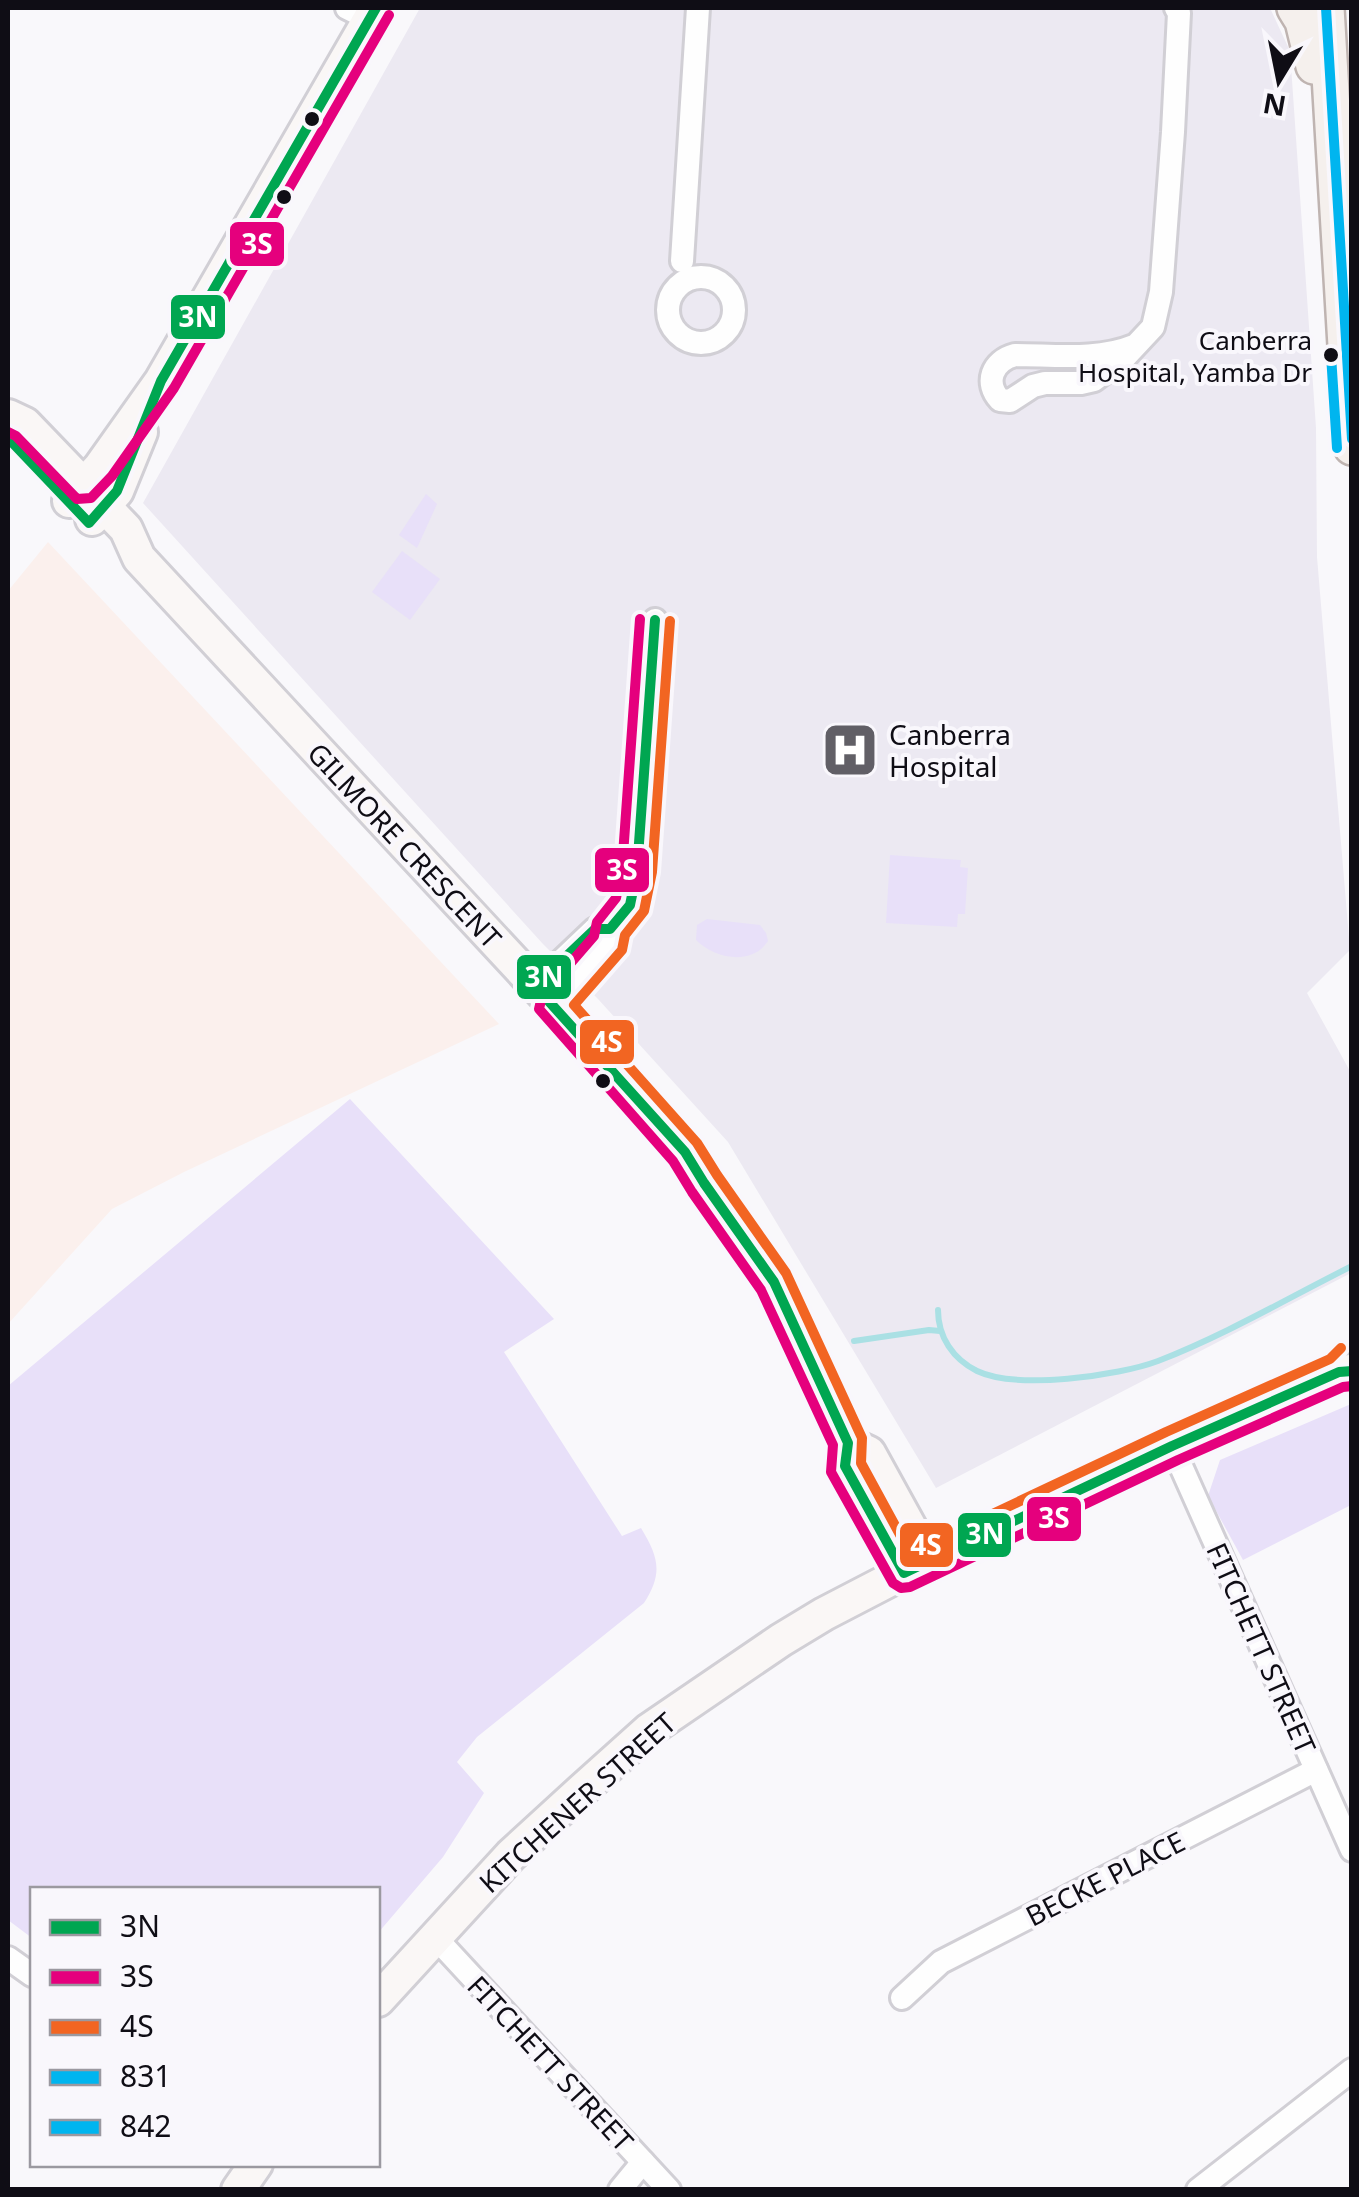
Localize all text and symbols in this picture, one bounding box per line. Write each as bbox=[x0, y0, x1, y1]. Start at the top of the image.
north arrow bbox=[1229, 30, 1329, 130]
text: N bbox=[1260, 85, 1289, 126]
unlabelled marker bbox=[302, 109, 322, 129]
unlabelled marker bbox=[274, 187, 294, 207]
line badge: 3S bbox=[228, 220, 286, 268]
text: 3S bbox=[241, 224, 273, 262]
line badge: 3N bbox=[169, 293, 227, 341]
text: 3N bbox=[179, 297, 217, 335]
place label: Canberra Hospital, Yamba Dr bbox=[1078, 322, 1312, 390]
marker: Canberra Hospital, Yamba Dr bbox=[1321, 345, 1341, 365]
place label: Canberra Hospital bbox=[889, 715, 1011, 785]
hospital icon: Canberra Hospital bbox=[820, 720, 880, 780]
street label: GILMORE CRESCENT bbox=[300, 734, 511, 956]
line badge: 3S bbox=[593, 846, 651, 894]
text: 3S bbox=[606, 850, 638, 888]
line badge: 3N bbox=[515, 953, 573, 1001]
text: 3N bbox=[525, 957, 563, 995]
line badge: 4S bbox=[578, 1018, 636, 1066]
text: 4S bbox=[591, 1022, 623, 1060]
unlabelled marker bbox=[593, 1071, 613, 1091]
line badge: 3S bbox=[1025, 1495, 1083, 1543]
text: 3S bbox=[1038, 1498, 1070, 1536]
line badge: 3N bbox=[956, 1511, 1013, 1559]
text: 3N bbox=[966, 1514, 1004, 1552]
line badge: 4S bbox=[898, 1521, 955, 1569]
text: 4S bbox=[910, 1525, 942, 1563]
street label: FITCHETT STREET bbox=[1198, 1537, 1326, 1760]
street label: KITCHENER STREET bbox=[470, 1703, 684, 1901]
street label: BECKE PLACE bbox=[1019, 1822, 1191, 1934]
legend bbox=[30, 1887, 380, 2167]
text: 3N bbox=[120, 1905, 160, 1946]
text: 3S bbox=[120, 1955, 154, 1996]
street label: FITCHETT STREET bbox=[460, 1967, 643, 2159]
text: 4S bbox=[120, 2005, 154, 2046]
text: 831 bbox=[120, 2055, 171, 2096]
text: 842 bbox=[120, 2105, 171, 2146]

